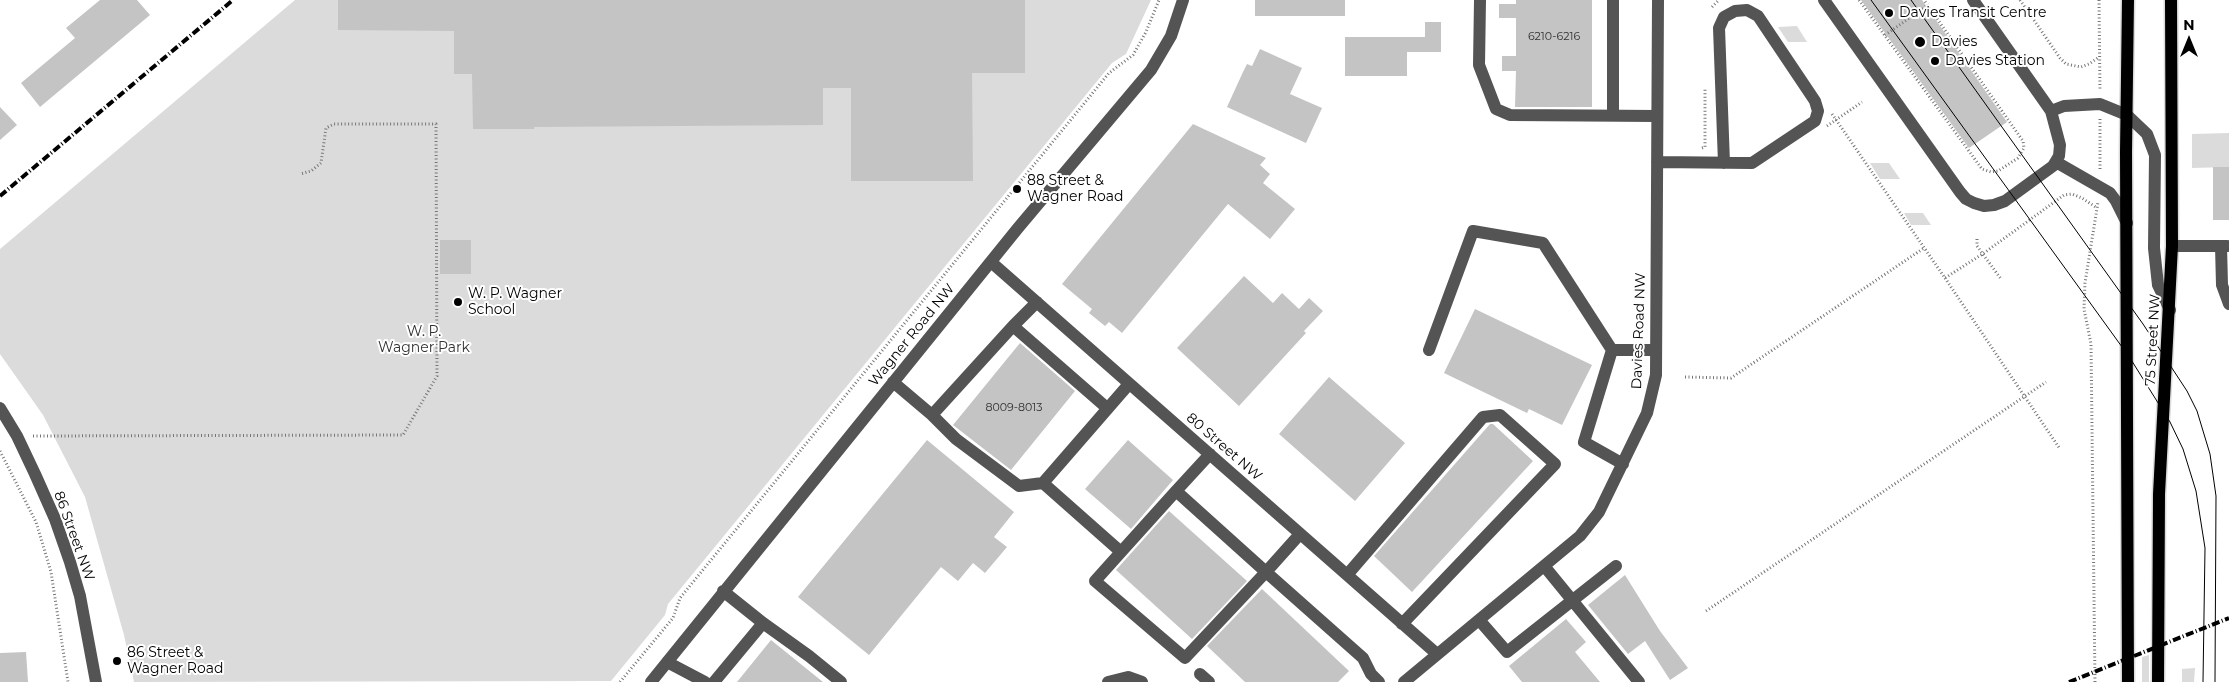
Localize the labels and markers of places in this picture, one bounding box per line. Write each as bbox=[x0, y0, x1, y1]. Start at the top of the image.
place label: Davies Transit Centre bbox=[1899, 5, 2047, 21]
marker: Davies Transit Centre bbox=[1883, 7, 1895, 19]
place label: Davies bbox=[1931, 34, 1977, 50]
marker: Davies bbox=[1913, 35, 1927, 49]
place label: Davies Station bbox=[1945, 53, 2045, 69]
marker: Davies Station bbox=[1929, 55, 1941, 67]
place label: 88 Street & Wagner Road bbox=[1027, 173, 1123, 206]
marker: 88 Street & Wagner Road bbox=[1011, 183, 1023, 195]
place label: W. P. Wagner School bbox=[468, 286, 562, 318]
marker: W. P. Wagner School bbox=[452, 296, 464, 308]
place label: 86 Street & Wagner Road bbox=[127, 645, 223, 678]
marker: 86 Street & Wagner Road bbox=[111, 655, 123, 667]

